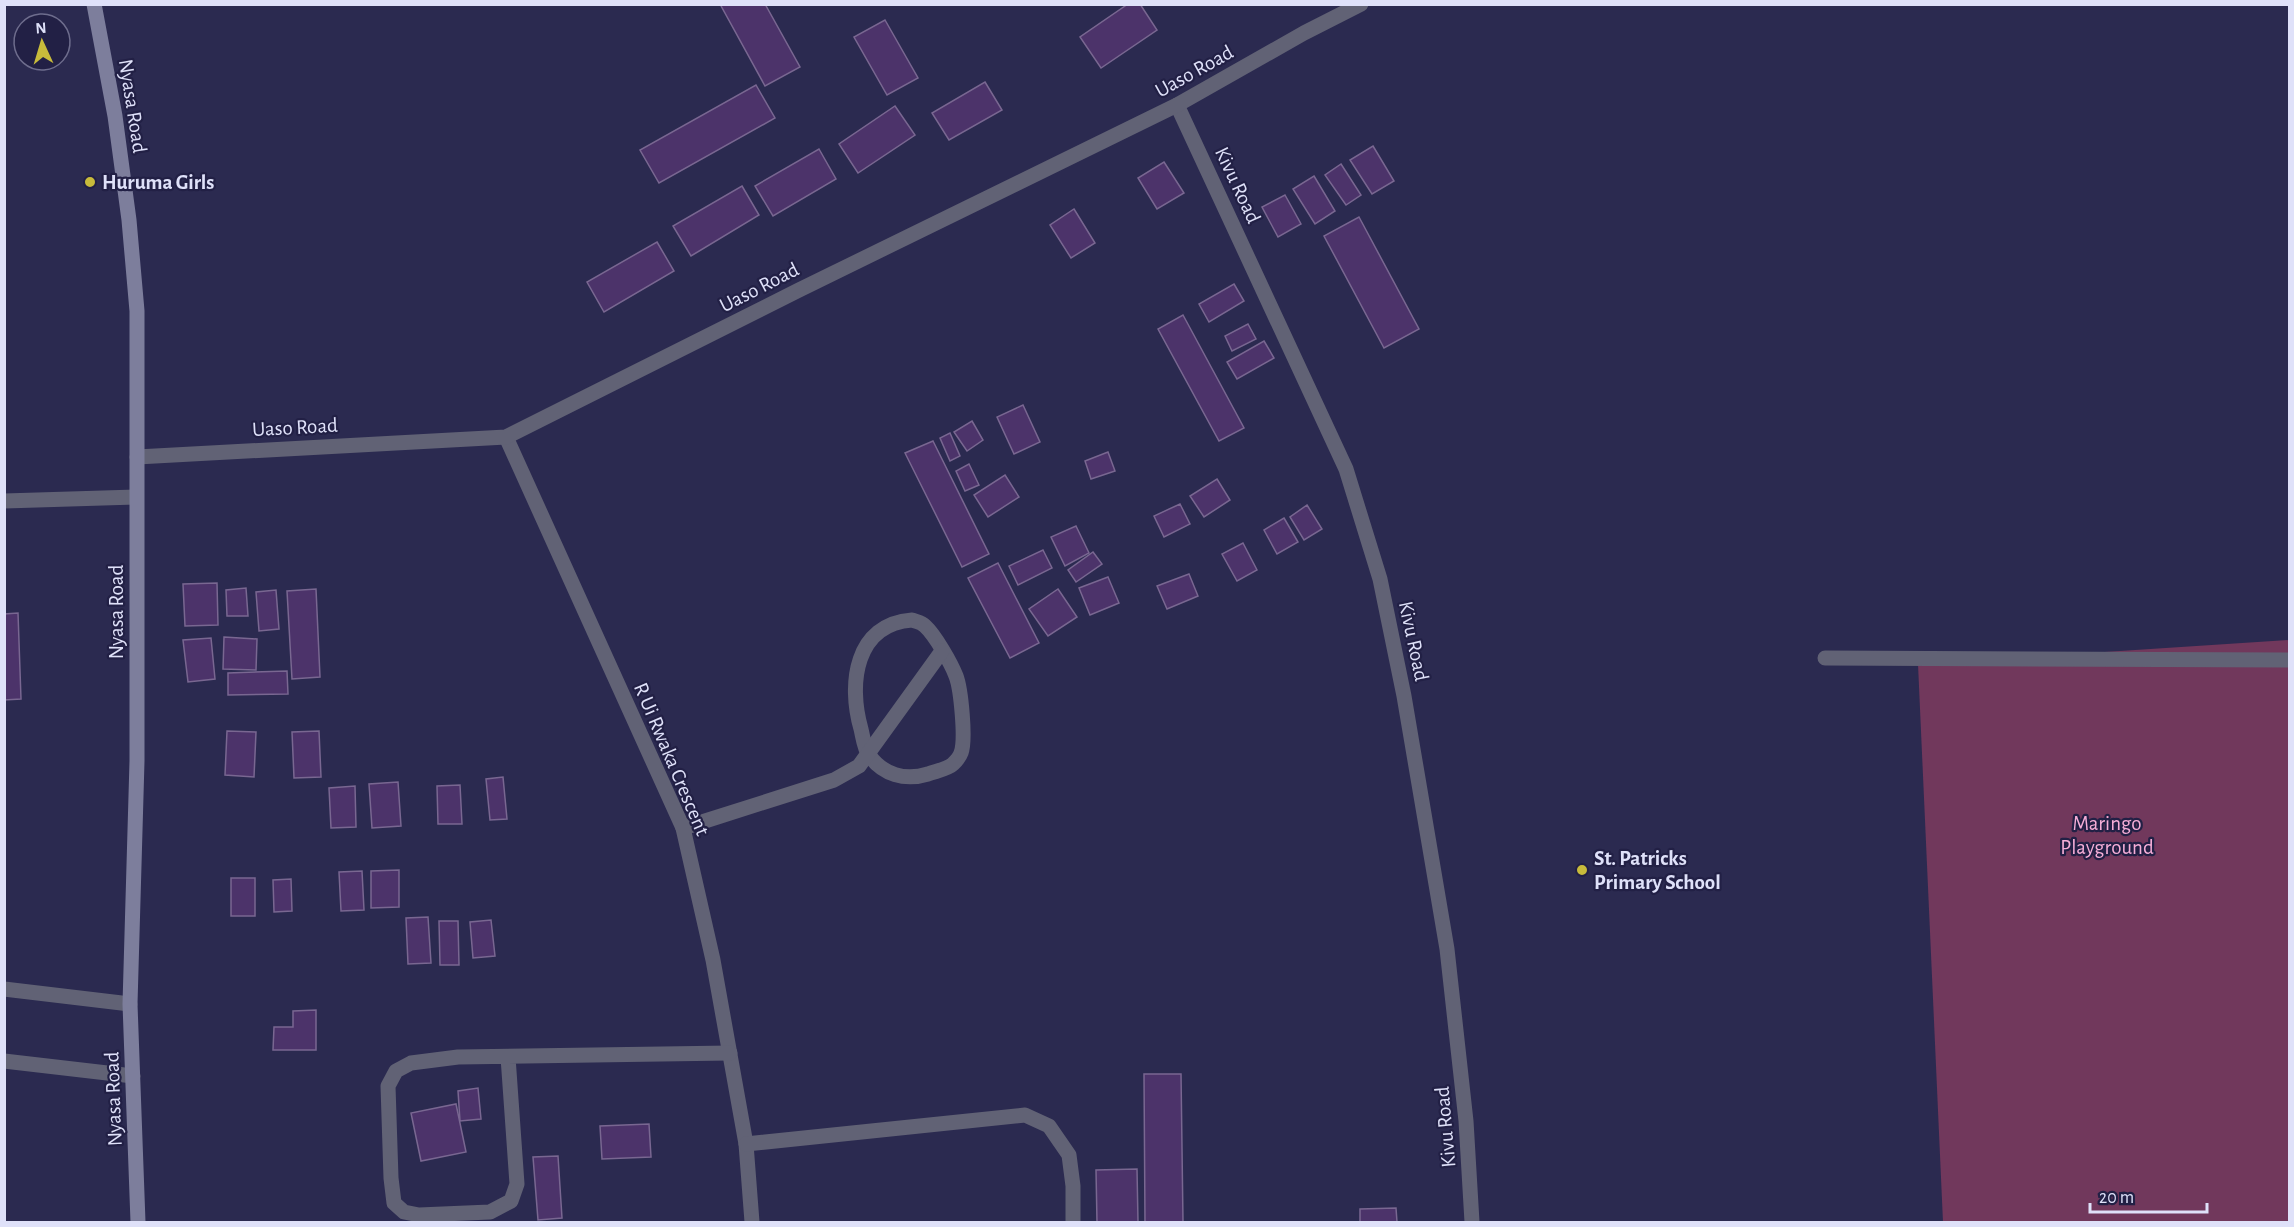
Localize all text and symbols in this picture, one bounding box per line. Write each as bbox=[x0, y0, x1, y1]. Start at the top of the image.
north arrow bbox=[12, 12, 72, 72]
text: N bbox=[35, 20, 47, 36]
street label: Uaso Road bbox=[1152, 41, 1237, 101]
street label: Nyasa Road bbox=[115, 58, 150, 155]
street label: Kivu Road bbox=[1211, 144, 1264, 227]
place label: Huruma Girls bbox=[102, 172, 214, 193]
marker: Huruma Girls bbox=[83, 175, 97, 189]
street label: Uaso Road bbox=[716, 259, 802, 316]
street label: Uaso Road bbox=[252, 415, 339, 440]
street label: Nyasa Road bbox=[106, 565, 127, 659]
street label: Kivu Road bbox=[1395, 599, 1432, 683]
street label: R Ui Rwaka Crescent bbox=[630, 680, 713, 839]
park label: Maringo Playground bbox=[2060, 813, 2154, 858]
place label: St. Patricks Primary School bbox=[1594, 848, 1721, 893]
marker: St. Patricks Primary School bbox=[1575, 863, 1589, 877]
street label: Nyasa Road bbox=[101, 1051, 126, 1147]
street label: Kivu Road bbox=[1431, 1085, 1460, 1168]
scale bar bbox=[2090, 1176, 2207, 1214]
text: 20 m bbox=[2099, 1189, 2134, 1207]

